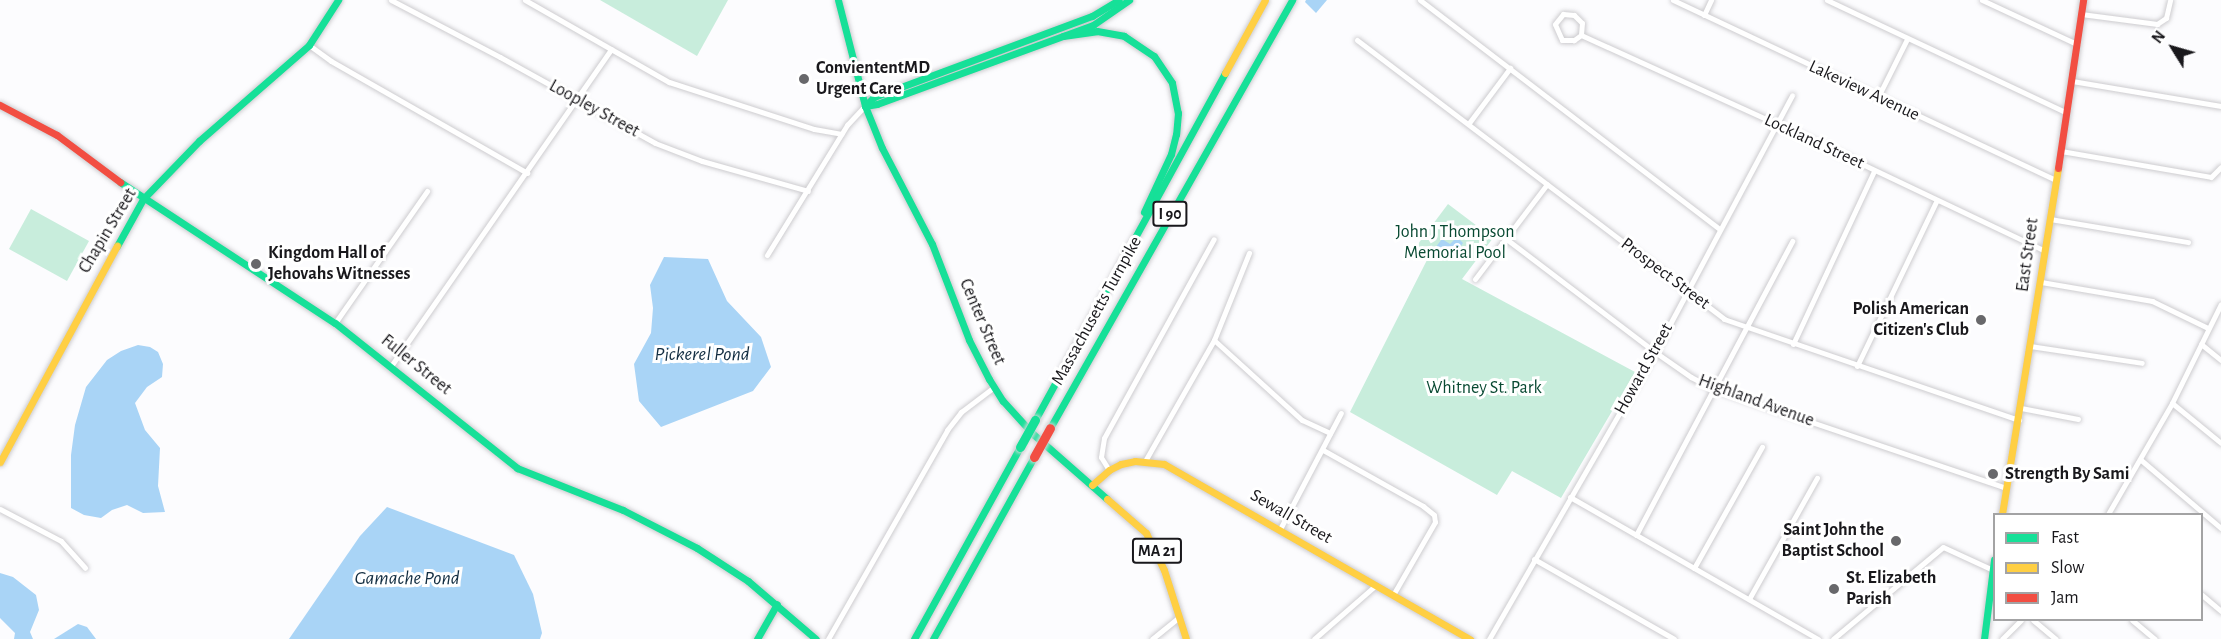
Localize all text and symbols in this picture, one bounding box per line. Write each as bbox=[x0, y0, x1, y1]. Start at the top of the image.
north arrow bbox=[2143, 18, 2203, 78]
text: N bbox=[2149, 28, 2168, 46]
street label: Lakeview Avenue bbox=[1805, 56, 1923, 126]
place label: ConviententMD Urgent Care bbox=[816, 58, 930, 100]
marker: ConviententMD Urgent Care bbox=[797, 72, 811, 86]
street label: Loopley Street bbox=[545, 75, 643, 143]
street label: Lockland Street bbox=[1761, 109, 1867, 175]
street label: Chapin Street bbox=[74, 185, 142, 277]
road number: I 90 bbox=[1152, 201, 1188, 227]
street label: East Street bbox=[2012, 217, 2044, 293]
park label: John J Thompson Memorial Pool bbox=[1396, 222, 1514, 264]
street label: Massachusetts Turnpike bbox=[1047, 233, 1147, 389]
street label: Prospect Street bbox=[1616, 234, 1714, 314]
place label: Kingdom Hall of Jehovahs Witnesses bbox=[268, 243, 410, 286]
marker: Kingdom Hall of Jehovahs Witnesses bbox=[249, 257, 263, 271]
street label: Center Street bbox=[954, 276, 1010, 368]
place label: Polish American Citizen's Club bbox=[1853, 299, 1969, 342]
marker: Polish American Citizen's Club bbox=[1974, 313, 1988, 327]
street label: Howard Street bbox=[1610, 320, 1678, 418]
street label: Fuller Street bbox=[376, 330, 456, 400]
water label: Pickerel Pond bbox=[654, 342, 750, 366]
street label: Highland Avenue bbox=[1695, 370, 1817, 432]
park label: Whitney St. Park bbox=[1426, 377, 1542, 399]
place label: Strength By Sami bbox=[2005, 463, 2129, 485]
marker: Strength By Sami bbox=[1986, 467, 2000, 481]
street label: Sewall Street bbox=[1246, 485, 1336, 549]
legend bbox=[1993, 513, 2203, 621]
place label: Saint John the Baptist School bbox=[1781, 520, 1884, 562]
text: Fast bbox=[2051, 529, 2079, 547]
marker: Saint John the Baptist School bbox=[1889, 534, 1903, 548]
road number: MA 21 bbox=[1132, 538, 1182, 564]
text: Slow bbox=[2051, 559, 2084, 577]
water label: Gamache Pond bbox=[354, 566, 460, 590]
place label: St. Elizabeth Parish bbox=[1846, 568, 1936, 610]
marker: St. Elizabeth Parish bbox=[1827, 582, 1841, 596]
text: Jam bbox=[2051, 589, 2079, 607]

